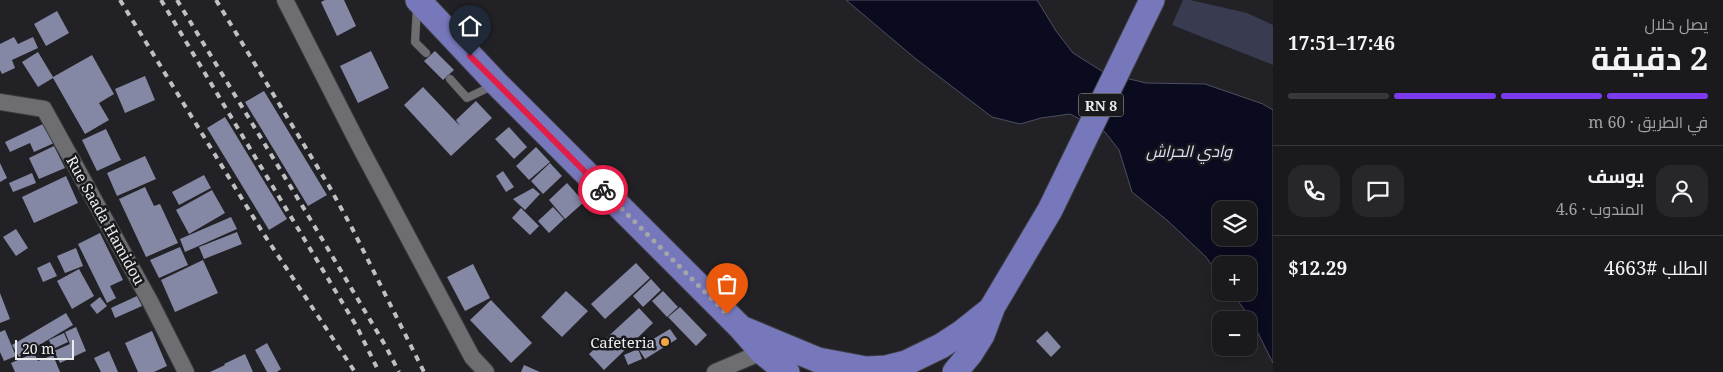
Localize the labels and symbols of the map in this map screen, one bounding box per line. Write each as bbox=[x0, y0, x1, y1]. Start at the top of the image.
pin bbox=[449, 5, 491, 56]
road number: RN 8 bbox=[1078, 94, 1124, 116]
water label: وادي الحراش bbox=[1146, 140, 1233, 164]
street label: Rue Saada Hamidou bbox=[62, 152, 150, 288]
courier bbox=[578, 165, 628, 215]
pin bbox=[706, 263, 748, 314]
place label: Cafeteria bbox=[590, 332, 655, 352]
marker: Cafeteria bbox=[659, 336, 671, 348]
scale bar bbox=[15, 337, 74, 360]

